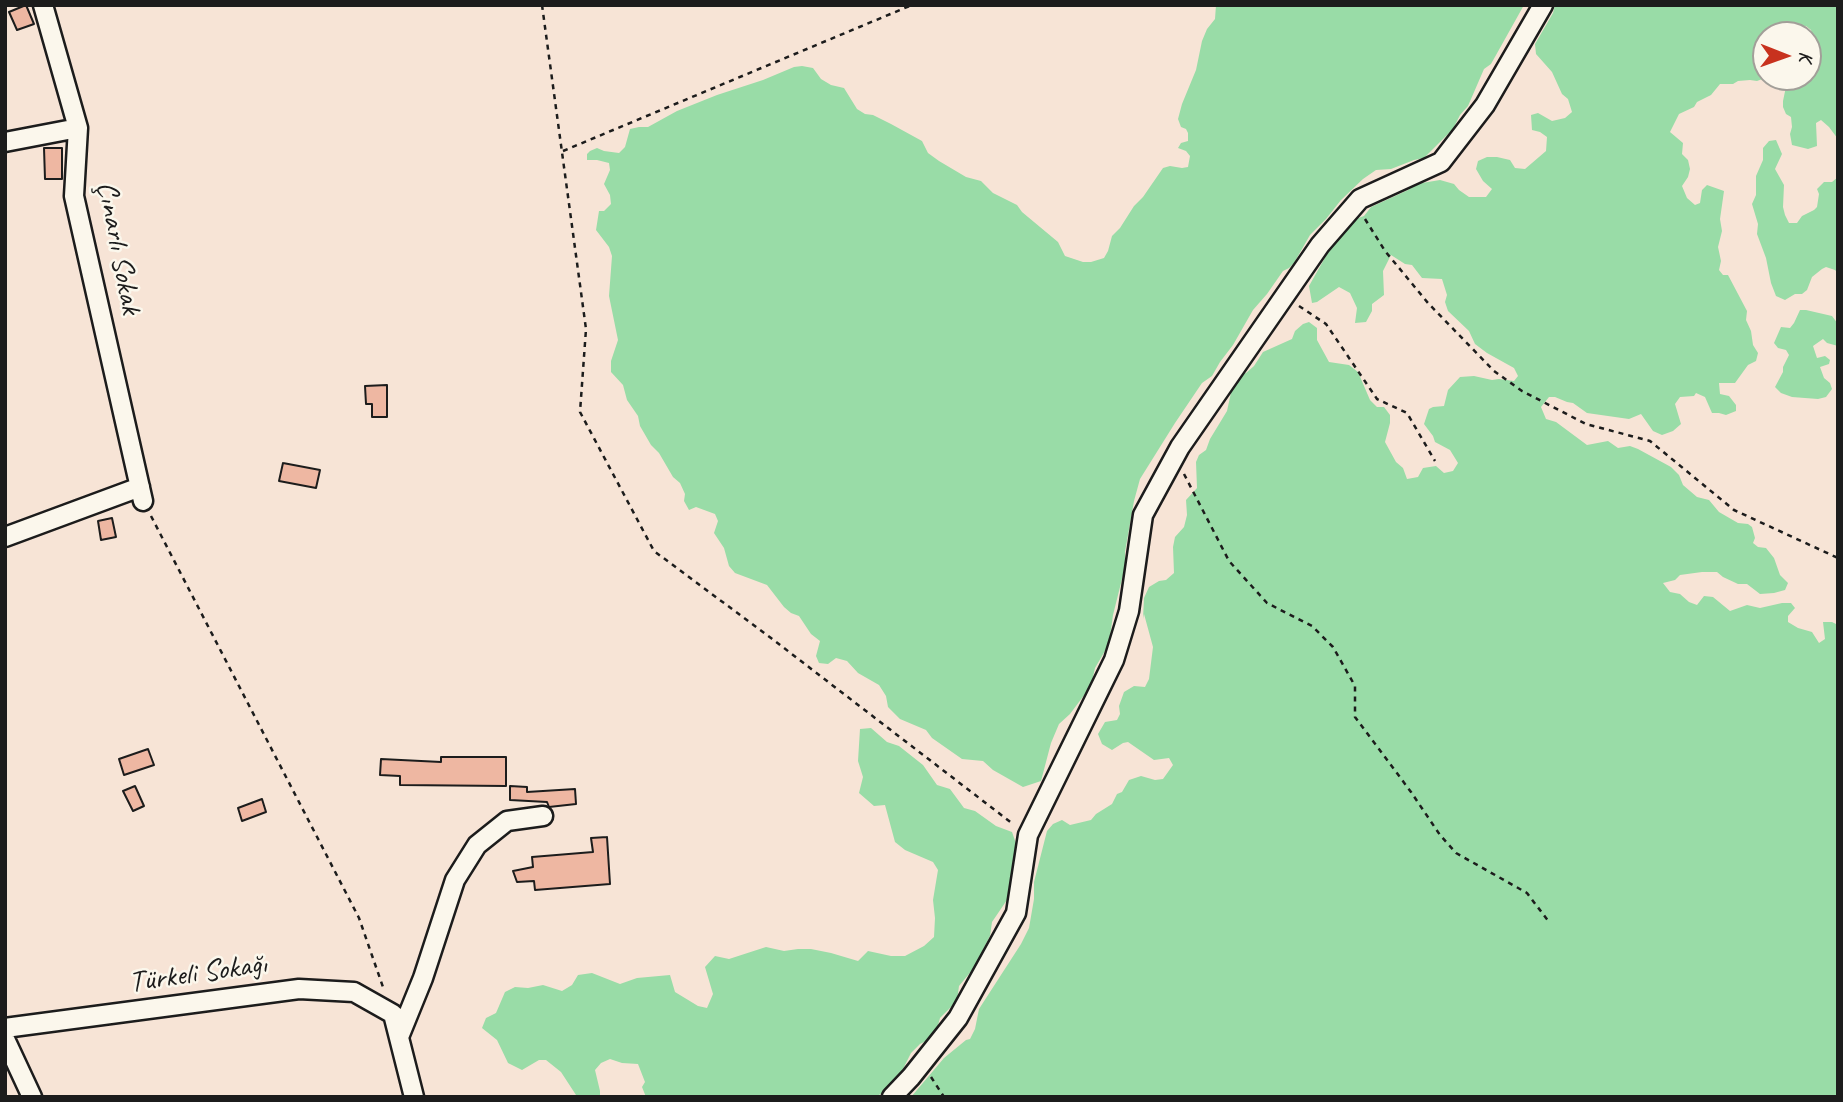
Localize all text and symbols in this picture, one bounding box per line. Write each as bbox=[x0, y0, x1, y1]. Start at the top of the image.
north arrow bbox=[1752, 21, 1822, 91]
text: K bbox=[1794, 51, 1818, 61]
street label: Çınarlı Sokak bbox=[88, 179, 148, 317]
street label: Türkeli Sokağı bbox=[127, 947, 269, 1001]

